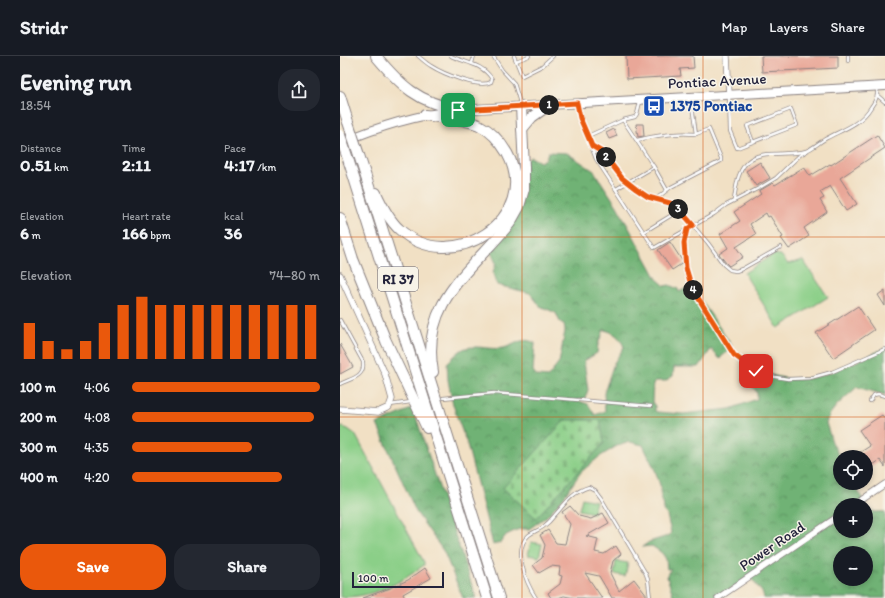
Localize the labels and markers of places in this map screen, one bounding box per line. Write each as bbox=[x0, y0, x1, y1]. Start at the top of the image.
pin bbox=[441, 93, 475, 127]
bus stop icon: 1375 Pontiac bbox=[641, 93, 667, 119]
pin: 1 bbox=[539, 95, 559, 115]
place label: 1375 Pontiac bbox=[670, 97, 752, 115]
pin: 2 bbox=[596, 147, 616, 167]
pin: 3 bbox=[668, 199, 688, 219]
pin: 4 bbox=[683, 280, 703, 300]
pin bbox=[739, 354, 773, 388]

